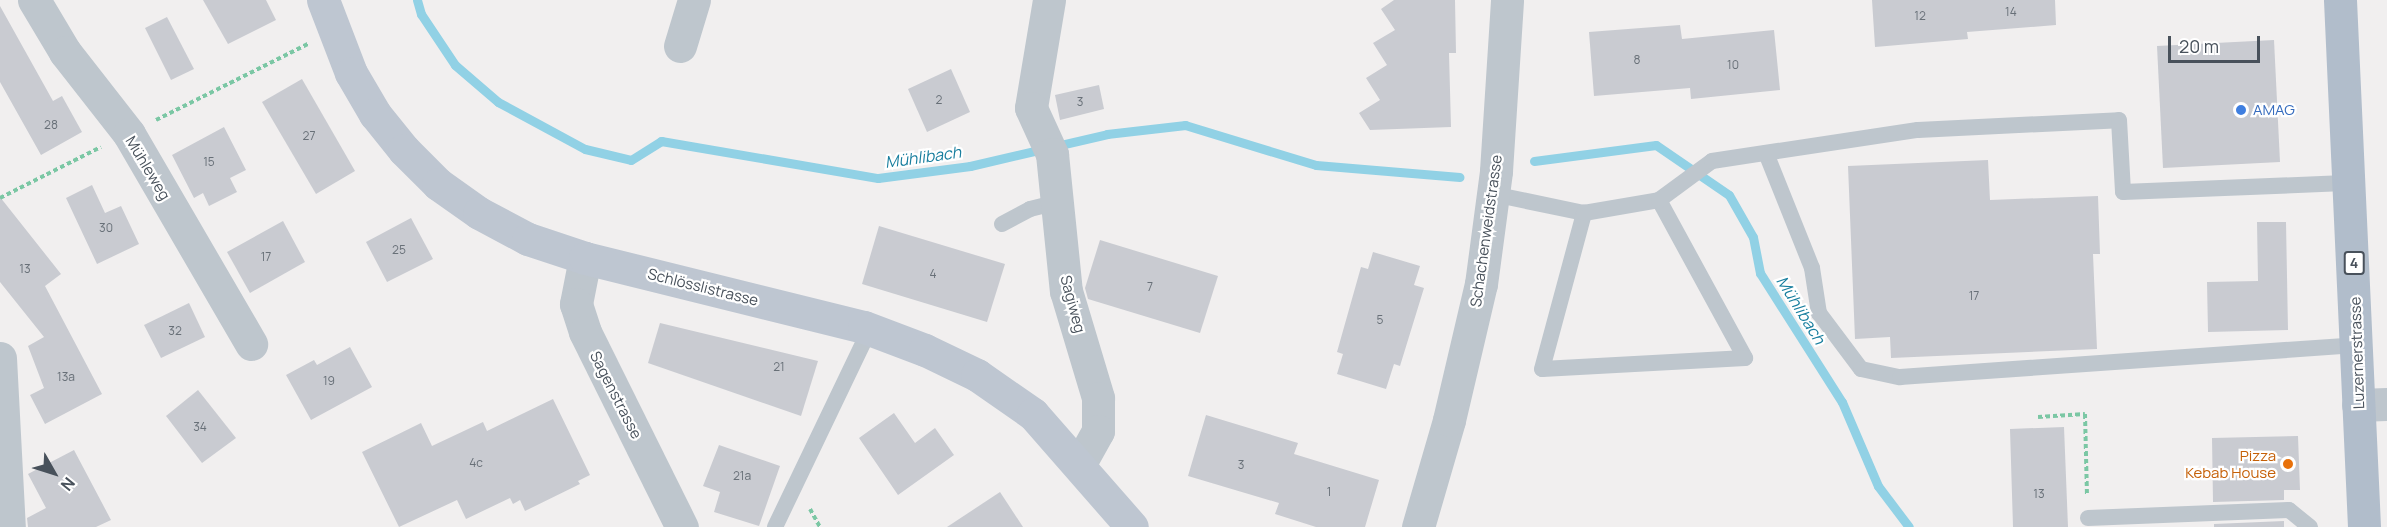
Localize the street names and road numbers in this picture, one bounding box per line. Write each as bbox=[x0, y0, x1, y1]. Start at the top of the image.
street label: Mühleweg bbox=[122, 133, 174, 203]
street label: Schachenweidstrasse bbox=[1466, 154, 1506, 308]
road number: 4 bbox=[2344, 252, 2364, 274]
street label: Schlösslistrasse bbox=[646, 265, 760, 309]
street label: Sagiweg bbox=[1057, 273, 1089, 335]
street label: Luzernerstrasse bbox=[2346, 296, 2368, 410]
street label: Sagenstrasse bbox=[586, 348, 646, 442]

